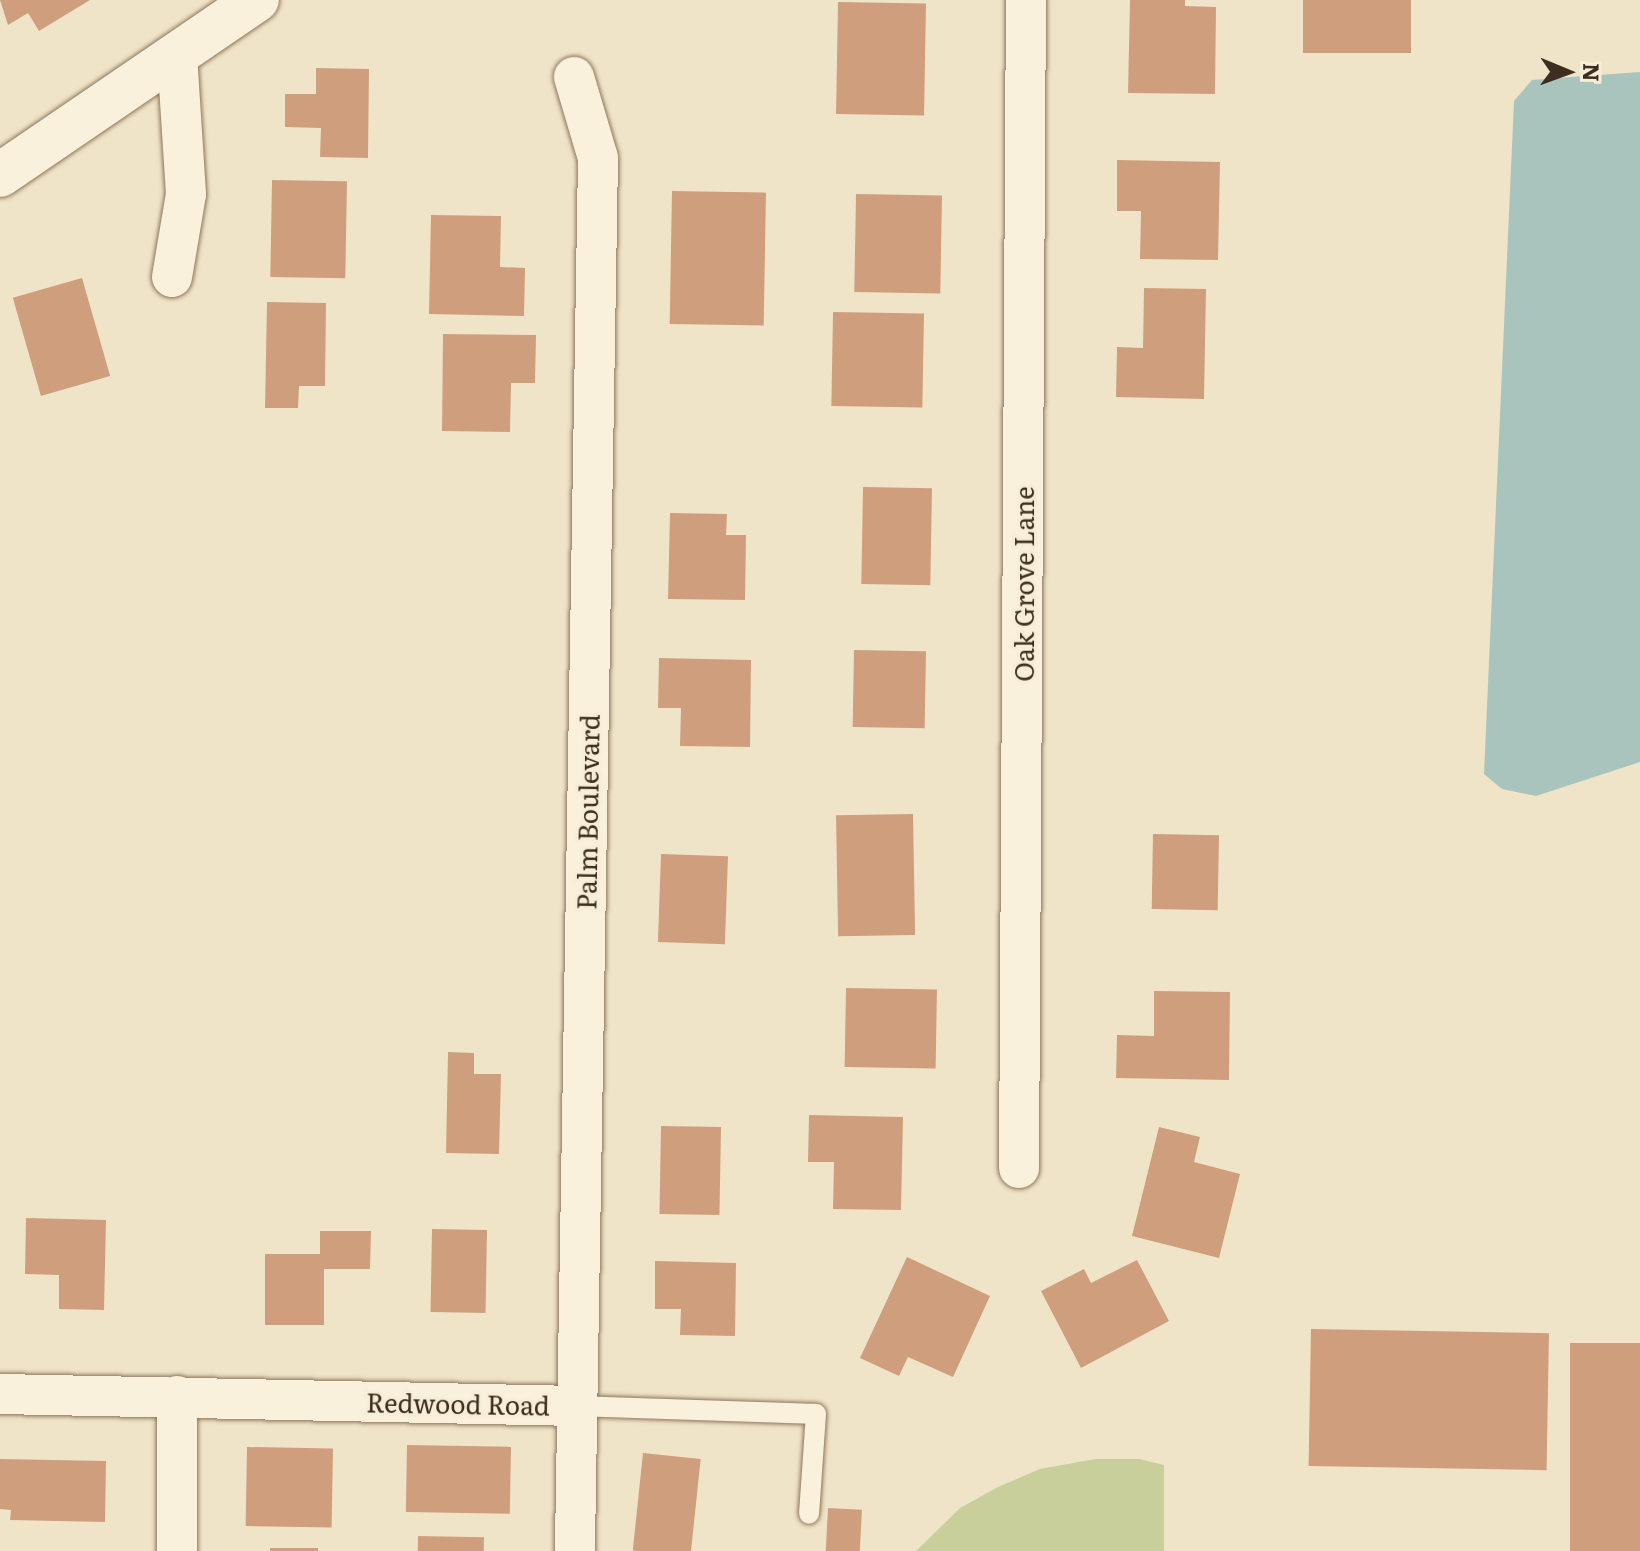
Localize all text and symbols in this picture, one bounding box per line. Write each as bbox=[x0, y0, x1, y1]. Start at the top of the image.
north arrow bbox=[1528, 32, 1608, 112]
text: N bbox=[1576, 63, 1609, 82]
street label: Oak Grove Lane bbox=[1007, 486, 1039, 682]
street label: Palm Boulevard bbox=[570, 714, 604, 910]
street label: Redwood Road bbox=[366, 1386, 550, 1420]

